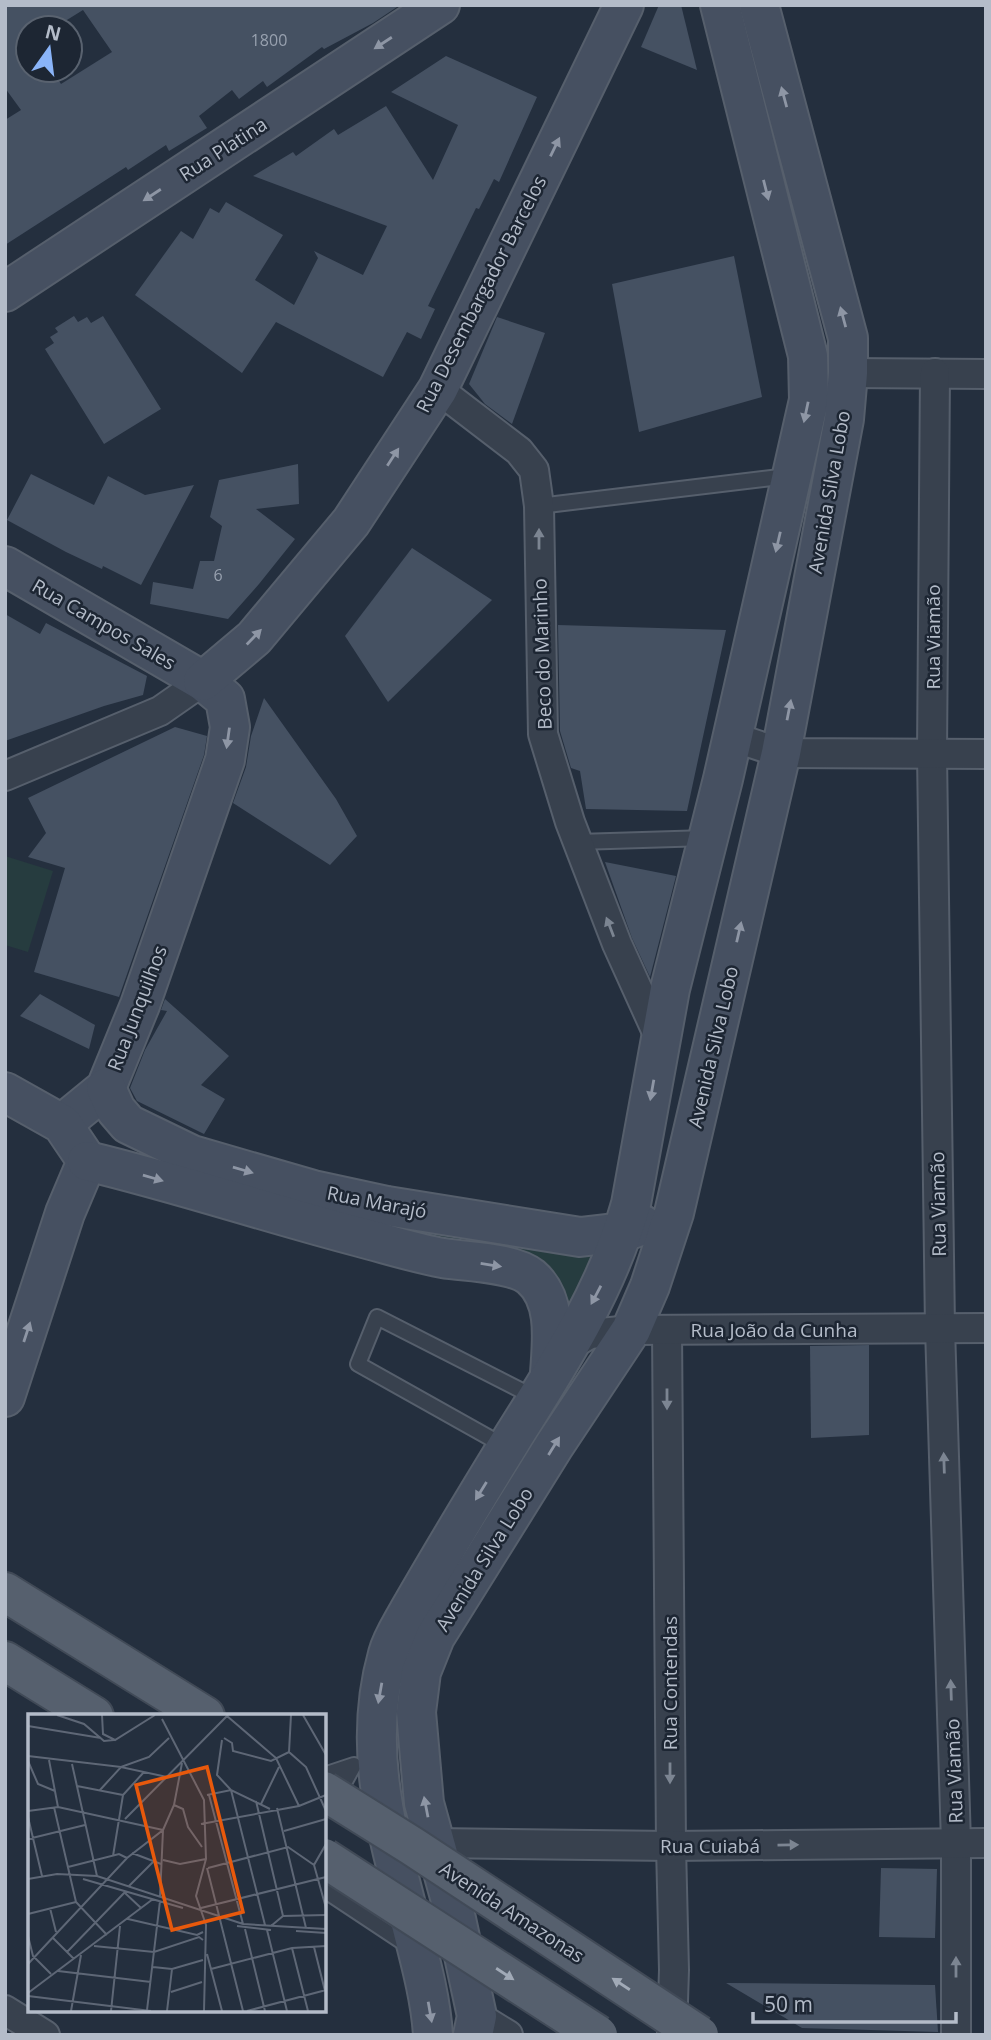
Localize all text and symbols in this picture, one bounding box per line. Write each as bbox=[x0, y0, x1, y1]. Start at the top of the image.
north arrow bbox=[14, 14, 84, 84]
text: N bbox=[42, 18, 64, 47]
house number: 1800 bbox=[251, 29, 287, 51]
one-way arrow bbox=[374, 36, 392, 50]
one-way arrow bbox=[778, 86, 789, 108]
street label: Rua Platina bbox=[174, 111, 272, 187]
one-way arrow bbox=[549, 137, 561, 157]
street label: Rua Desembargador Barcelos bbox=[410, 171, 552, 417]
one-way arrow bbox=[761, 179, 772, 201]
one-way arrow bbox=[143, 188, 161, 202]
one-way arrow bbox=[837, 306, 848, 328]
one-way arrow bbox=[801, 401, 812, 423]
street label: Avenida Silva Lobo bbox=[802, 408, 856, 576]
one-way arrow bbox=[387, 447, 400, 467]
one-way arrow bbox=[533, 528, 545, 550]
one-way arrow bbox=[772, 531, 783, 553]
house number: 6 bbox=[213, 564, 223, 586]
street label: Rua Campos Sales bbox=[28, 572, 180, 676]
street label: Beco do Marinho bbox=[526, 578, 558, 730]
street label: Rua Viamão bbox=[920, 584, 946, 690]
one-way arrow bbox=[246, 628, 263, 645]
one-way arrow bbox=[783, 699, 794, 721]
one-way arrow bbox=[223, 727, 234, 749]
one-way arrow bbox=[604, 916, 615, 937]
one-way arrow bbox=[734, 921, 745, 943]
street label: Rua Junquilhos bbox=[101, 942, 173, 1074]
street label: Avenida Silva Lobo bbox=[682, 964, 744, 1130]
one-way arrow bbox=[646, 1079, 657, 1101]
street label: Rua Viamão bbox=[924, 1151, 952, 1257]
one-way arrow bbox=[233, 1165, 254, 1175]
one-way arrow bbox=[143, 1173, 164, 1183]
street label: Rua Marajó bbox=[325, 1180, 429, 1224]
one-way arrow bbox=[481, 1260, 503, 1271]
one-way arrow bbox=[590, 1285, 602, 1304]
street label: Rua João da Cunha bbox=[691, 1317, 857, 1343]
one-way arrow bbox=[22, 1321, 32, 1342]
one-way arrow bbox=[661, 1388, 673, 1410]
one-way arrow bbox=[548, 1436, 561, 1455]
one-way arrow bbox=[939, 1451, 950, 1473]
one-way arrow bbox=[474, 1481, 487, 1500]
street label: Avenida Silva Lobo bbox=[429, 1482, 539, 1636]
street label: Rua Contendas bbox=[657, 1616, 683, 1750]
one-way arrow bbox=[945, 1679, 957, 1701]
one-way arrow bbox=[375, 1682, 386, 1704]
inset map bbox=[28, 1714, 326, 2012]
street label: Rua Viamão bbox=[939, 1718, 969, 1824]
one-way arrow bbox=[664, 1762, 676, 1784]
one-way arrow bbox=[420, 1796, 431, 1818]
street label: Rua Cuiabá bbox=[660, 1833, 760, 1859]
one-way arrow bbox=[777, 1839, 799, 1851]
street label: Avenida Amazonas bbox=[435, 1855, 589, 1969]
one-way arrow bbox=[950, 1955, 962, 1977]
one-way arrow bbox=[496, 1967, 514, 1981]
one-way arrow bbox=[611, 1977, 631, 1990]
scale bar bbox=[753, 1980, 956, 2024]
text: 50 m bbox=[764, 1990, 813, 2018]
one-way arrow bbox=[425, 2001, 436, 2023]

